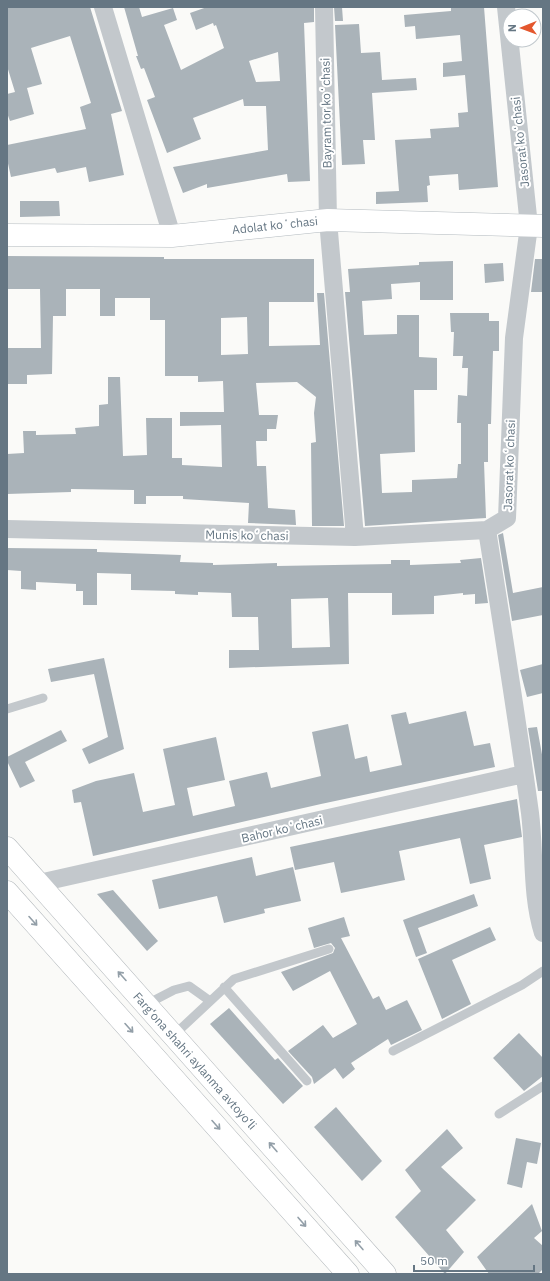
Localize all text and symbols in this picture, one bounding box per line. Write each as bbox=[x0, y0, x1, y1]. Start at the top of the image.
north arrow bbox=[502, 8, 542, 48]
text: N bbox=[505, 24, 519, 32]
street label: Bayram tor koʻchasi bbox=[318, 58, 334, 168]
street label: Jasorat koʻchasi bbox=[508, 96, 532, 188]
street label: Adolat koʻchasi bbox=[231, 213, 319, 237]
street label: Jasorat koʻchasi bbox=[500, 419, 518, 511]
street label: Munis koʻchasi bbox=[205, 527, 289, 543]
street label: Bahor koʻchasi bbox=[240, 812, 324, 846]
one-way arrow bbox=[28, 916, 38, 926]
one-way arrow bbox=[118, 972, 127, 982]
street label: Farg‘ona shahri aylanma avtoyo‘li bbox=[131, 989, 260, 1132]
one-way arrow bbox=[124, 1023, 134, 1033]
one-way arrow bbox=[211, 1120, 221, 1130]
one-way arrow bbox=[269, 1141, 278, 1152]
one-way arrow bbox=[297, 1217, 306, 1228]
one-way arrow bbox=[354, 1239, 363, 1250]
scale bar bbox=[414, 1247, 534, 1273]
text: 50 m bbox=[420, 1253, 448, 1268]

